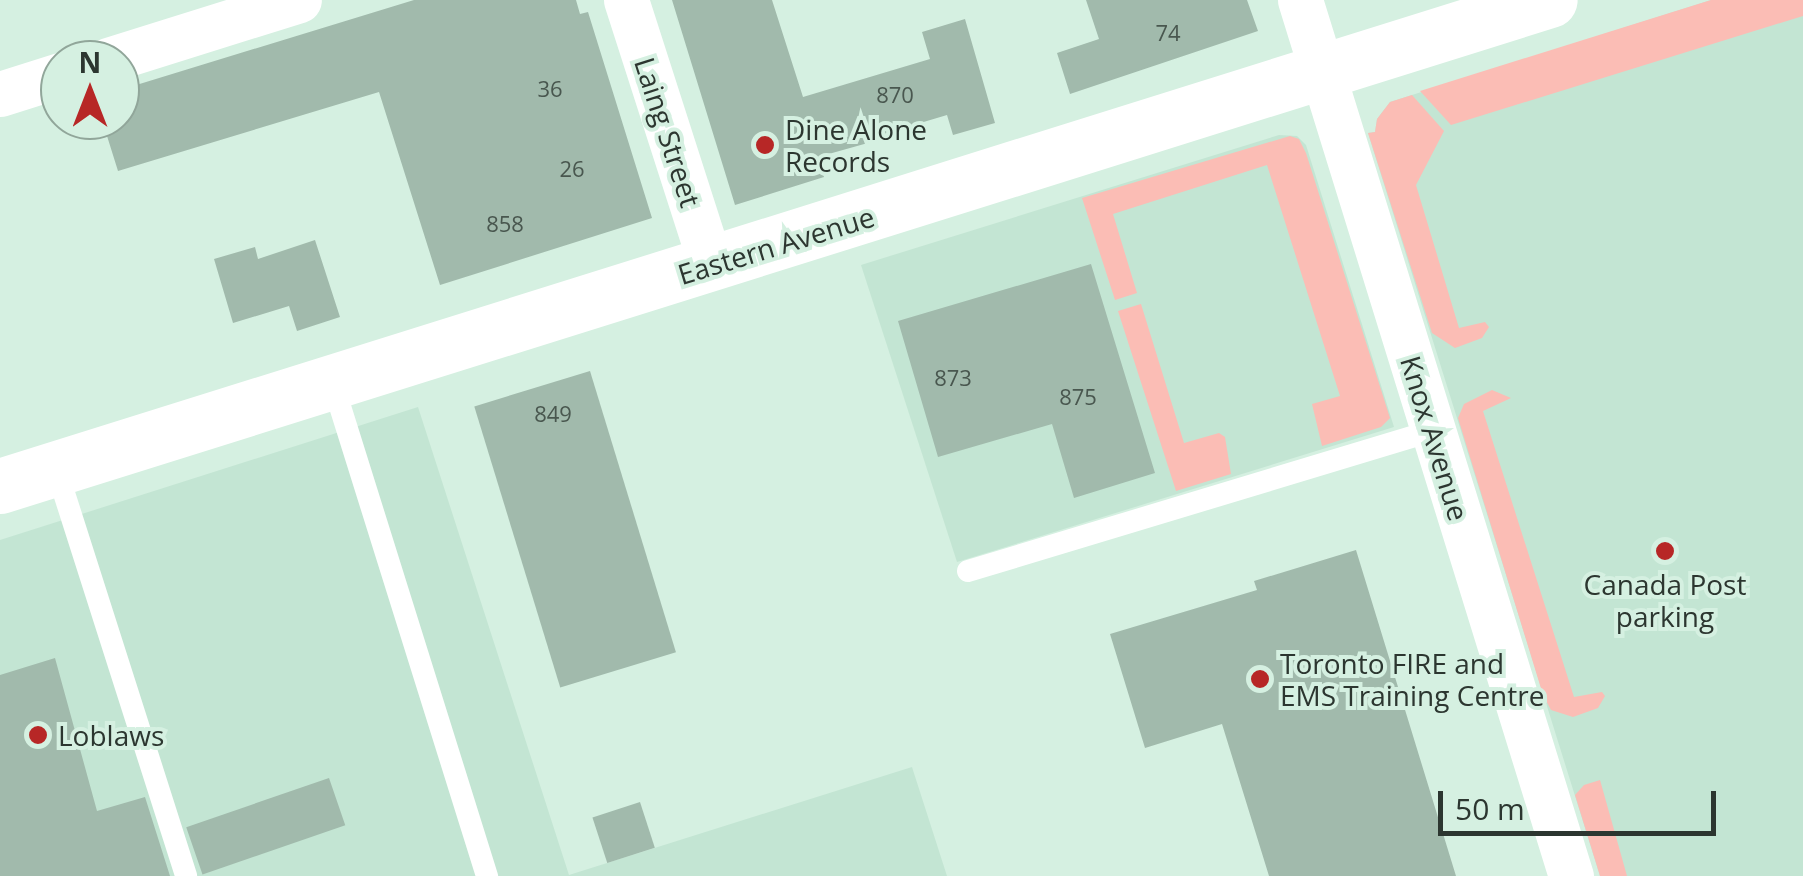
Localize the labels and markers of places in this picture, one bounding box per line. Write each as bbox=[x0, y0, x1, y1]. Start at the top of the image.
place label: Dine Alone Records bbox=[785, 112, 927, 178]
marker: Dine Alone Records bbox=[754, 134, 776, 156]
marker: Canada Post parking bbox=[1654, 540, 1676, 562]
place label: Canada Post parking bbox=[1584, 567, 1746, 633]
place label: Toronto FIRE and EMS Training Centre bbox=[1280, 646, 1544, 712]
marker: Toronto FIRE and EMS Training Centre bbox=[1249, 668, 1271, 690]
place label: Loblaws bbox=[58, 718, 164, 752]
marker: Loblaws bbox=[27, 724, 49, 746]

